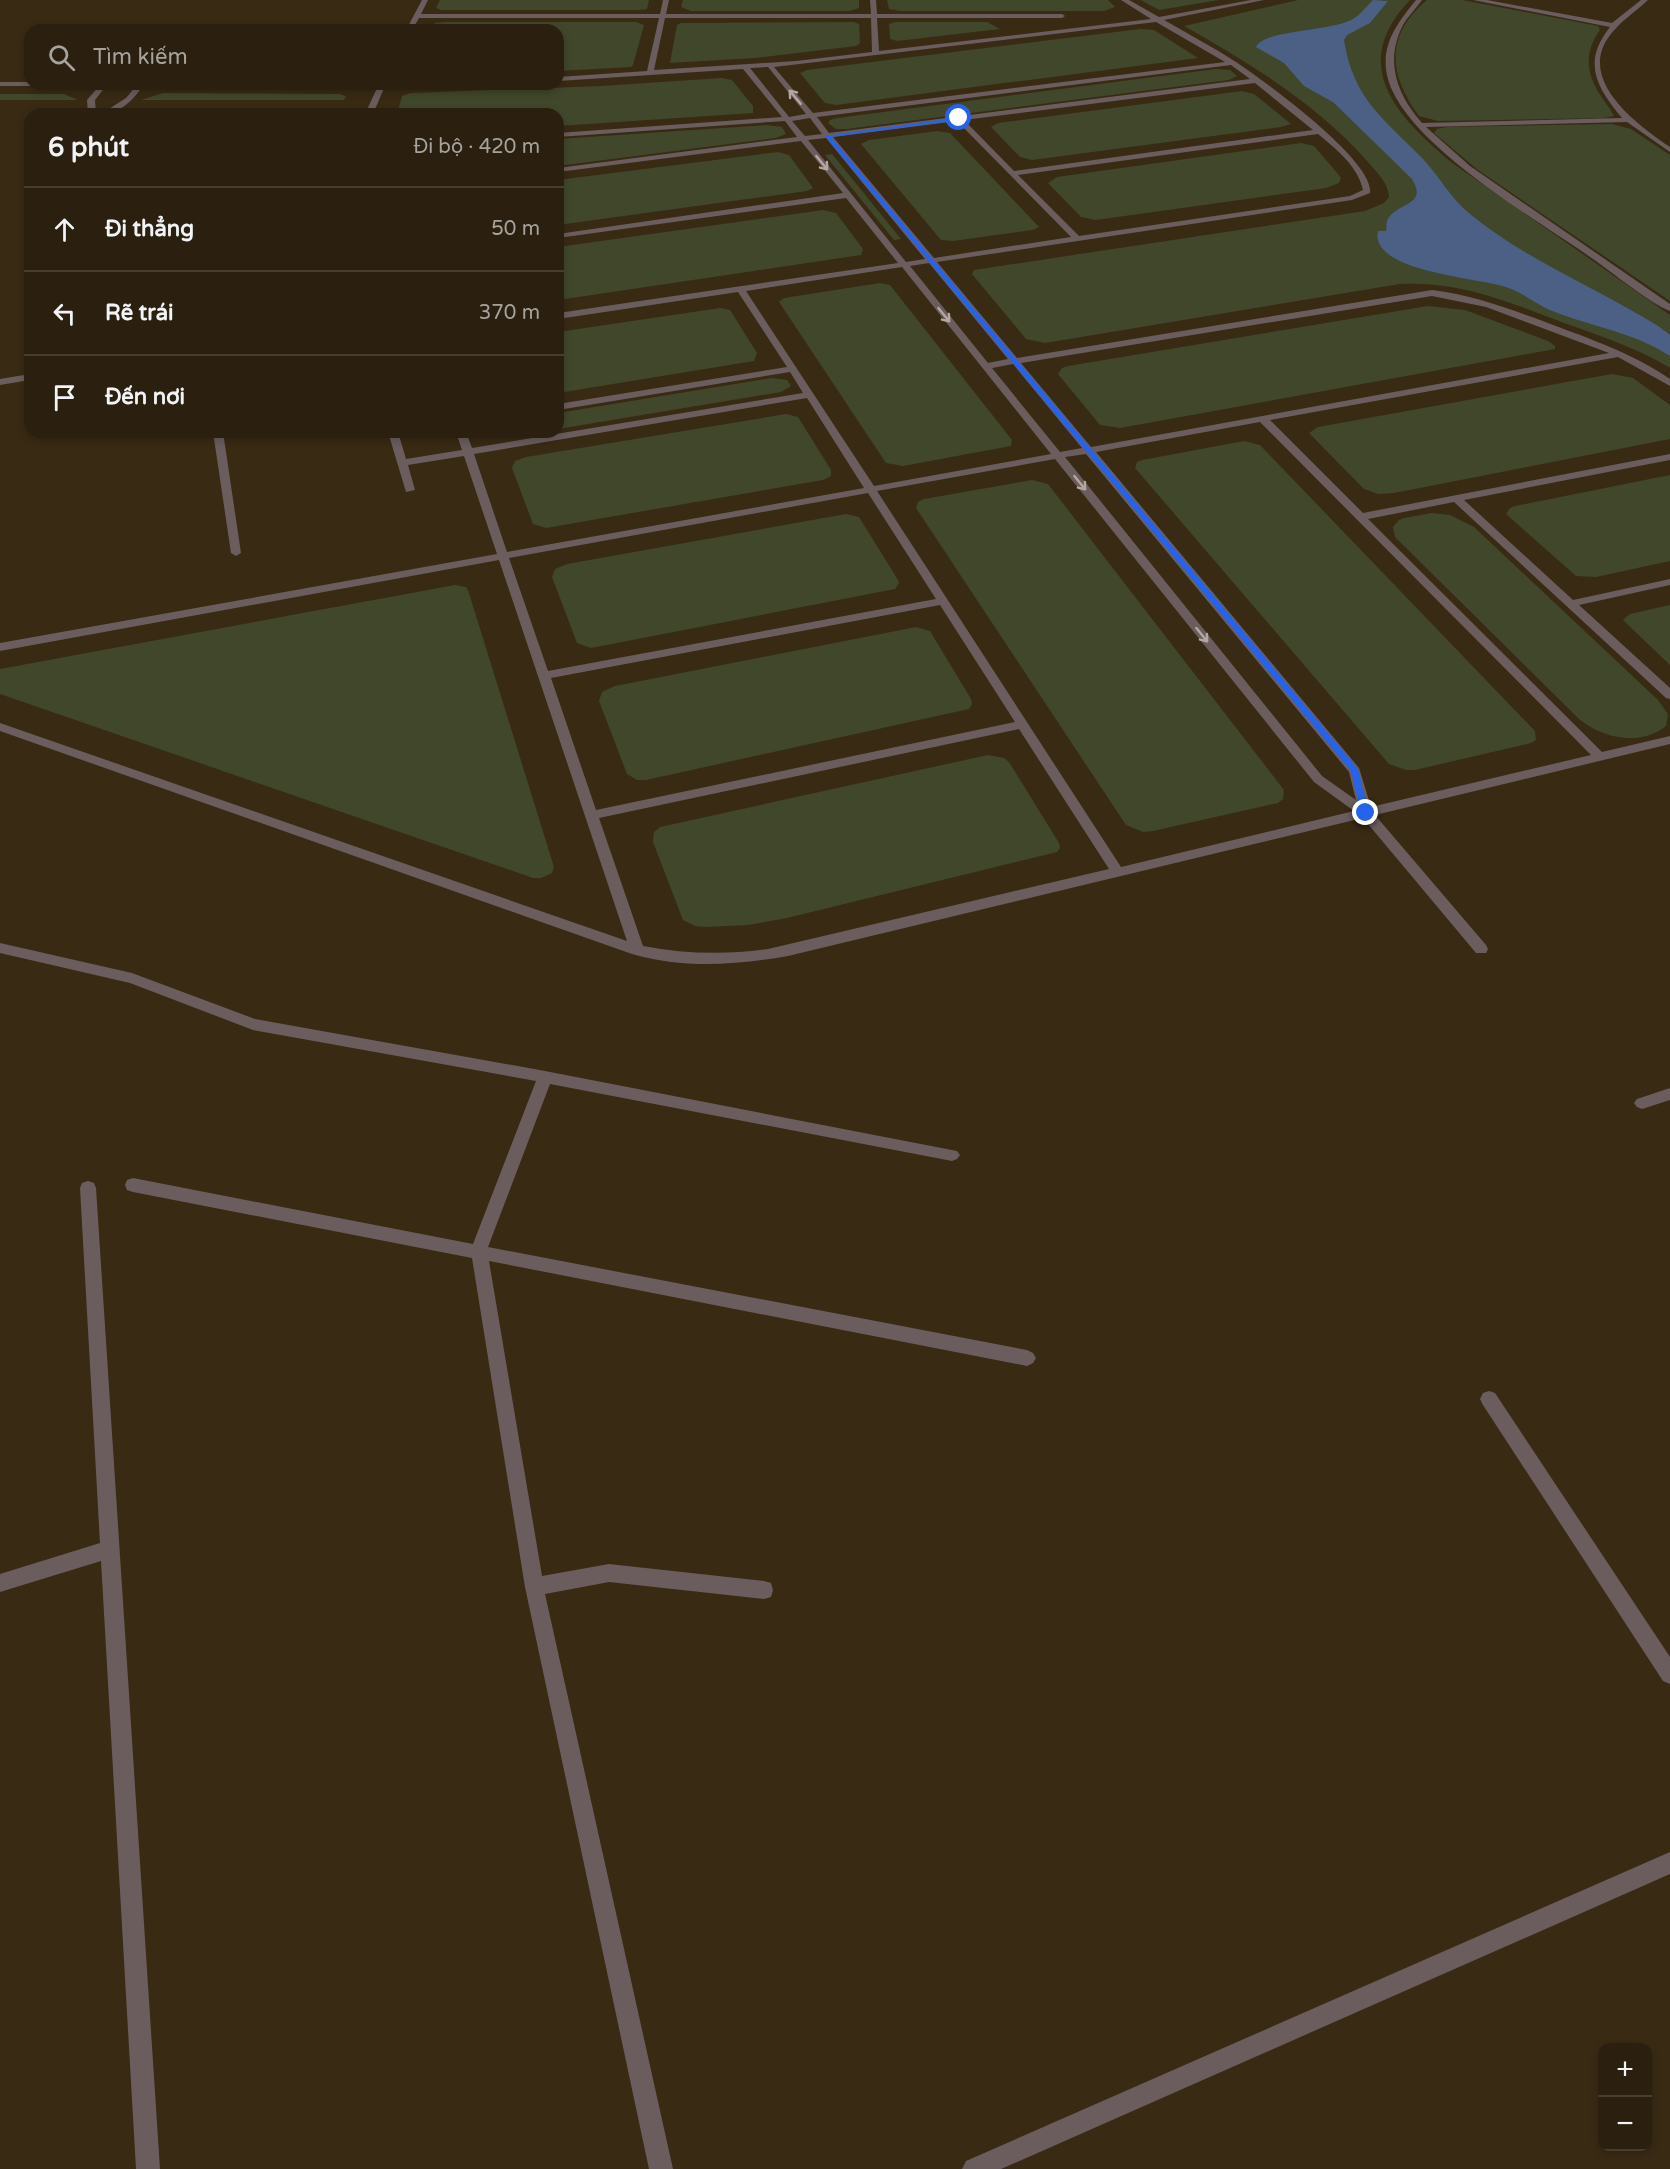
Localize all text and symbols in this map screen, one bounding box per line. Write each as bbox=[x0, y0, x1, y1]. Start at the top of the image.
search box bbox=[24, 24, 564, 90]
icon: search bbox=[45, 41, 78, 74]
text: Tìm kiếm bbox=[93, 44, 188, 70]
one-way arrow bbox=[789, 89, 802, 105]
route start bbox=[945, 104, 971, 130]
text: 6 phút bbox=[48, 132, 129, 163]
text: Đi bộ · 420 m bbox=[413, 135, 540, 159]
one-way arrow bbox=[816, 155, 829, 171]
icon: ahead bbox=[48, 213, 81, 246]
text: Đi thẳng bbox=[105, 216, 194, 242]
text: 50 m bbox=[491, 217, 540, 241]
icon: left bbox=[48, 297, 81, 330]
text: Rẽ trái bbox=[105, 300, 174, 326]
text: 370 m bbox=[479, 301, 540, 325]
one-way arrow bbox=[938, 307, 951, 323]
icon: arrive bbox=[48, 381, 81, 414]
text: Đến nơi bbox=[105, 384, 185, 410]
one-way arrow bbox=[1073, 475, 1086, 491]
one-way arrow bbox=[1196, 627, 1209, 643]
route end bbox=[1352, 799, 1378, 825]
map controls bbox=[1598, 2043, 1652, 2151]
button: + bbox=[1598, 2043, 1652, 2097]
button: − bbox=[1598, 2097, 1652, 2151]

